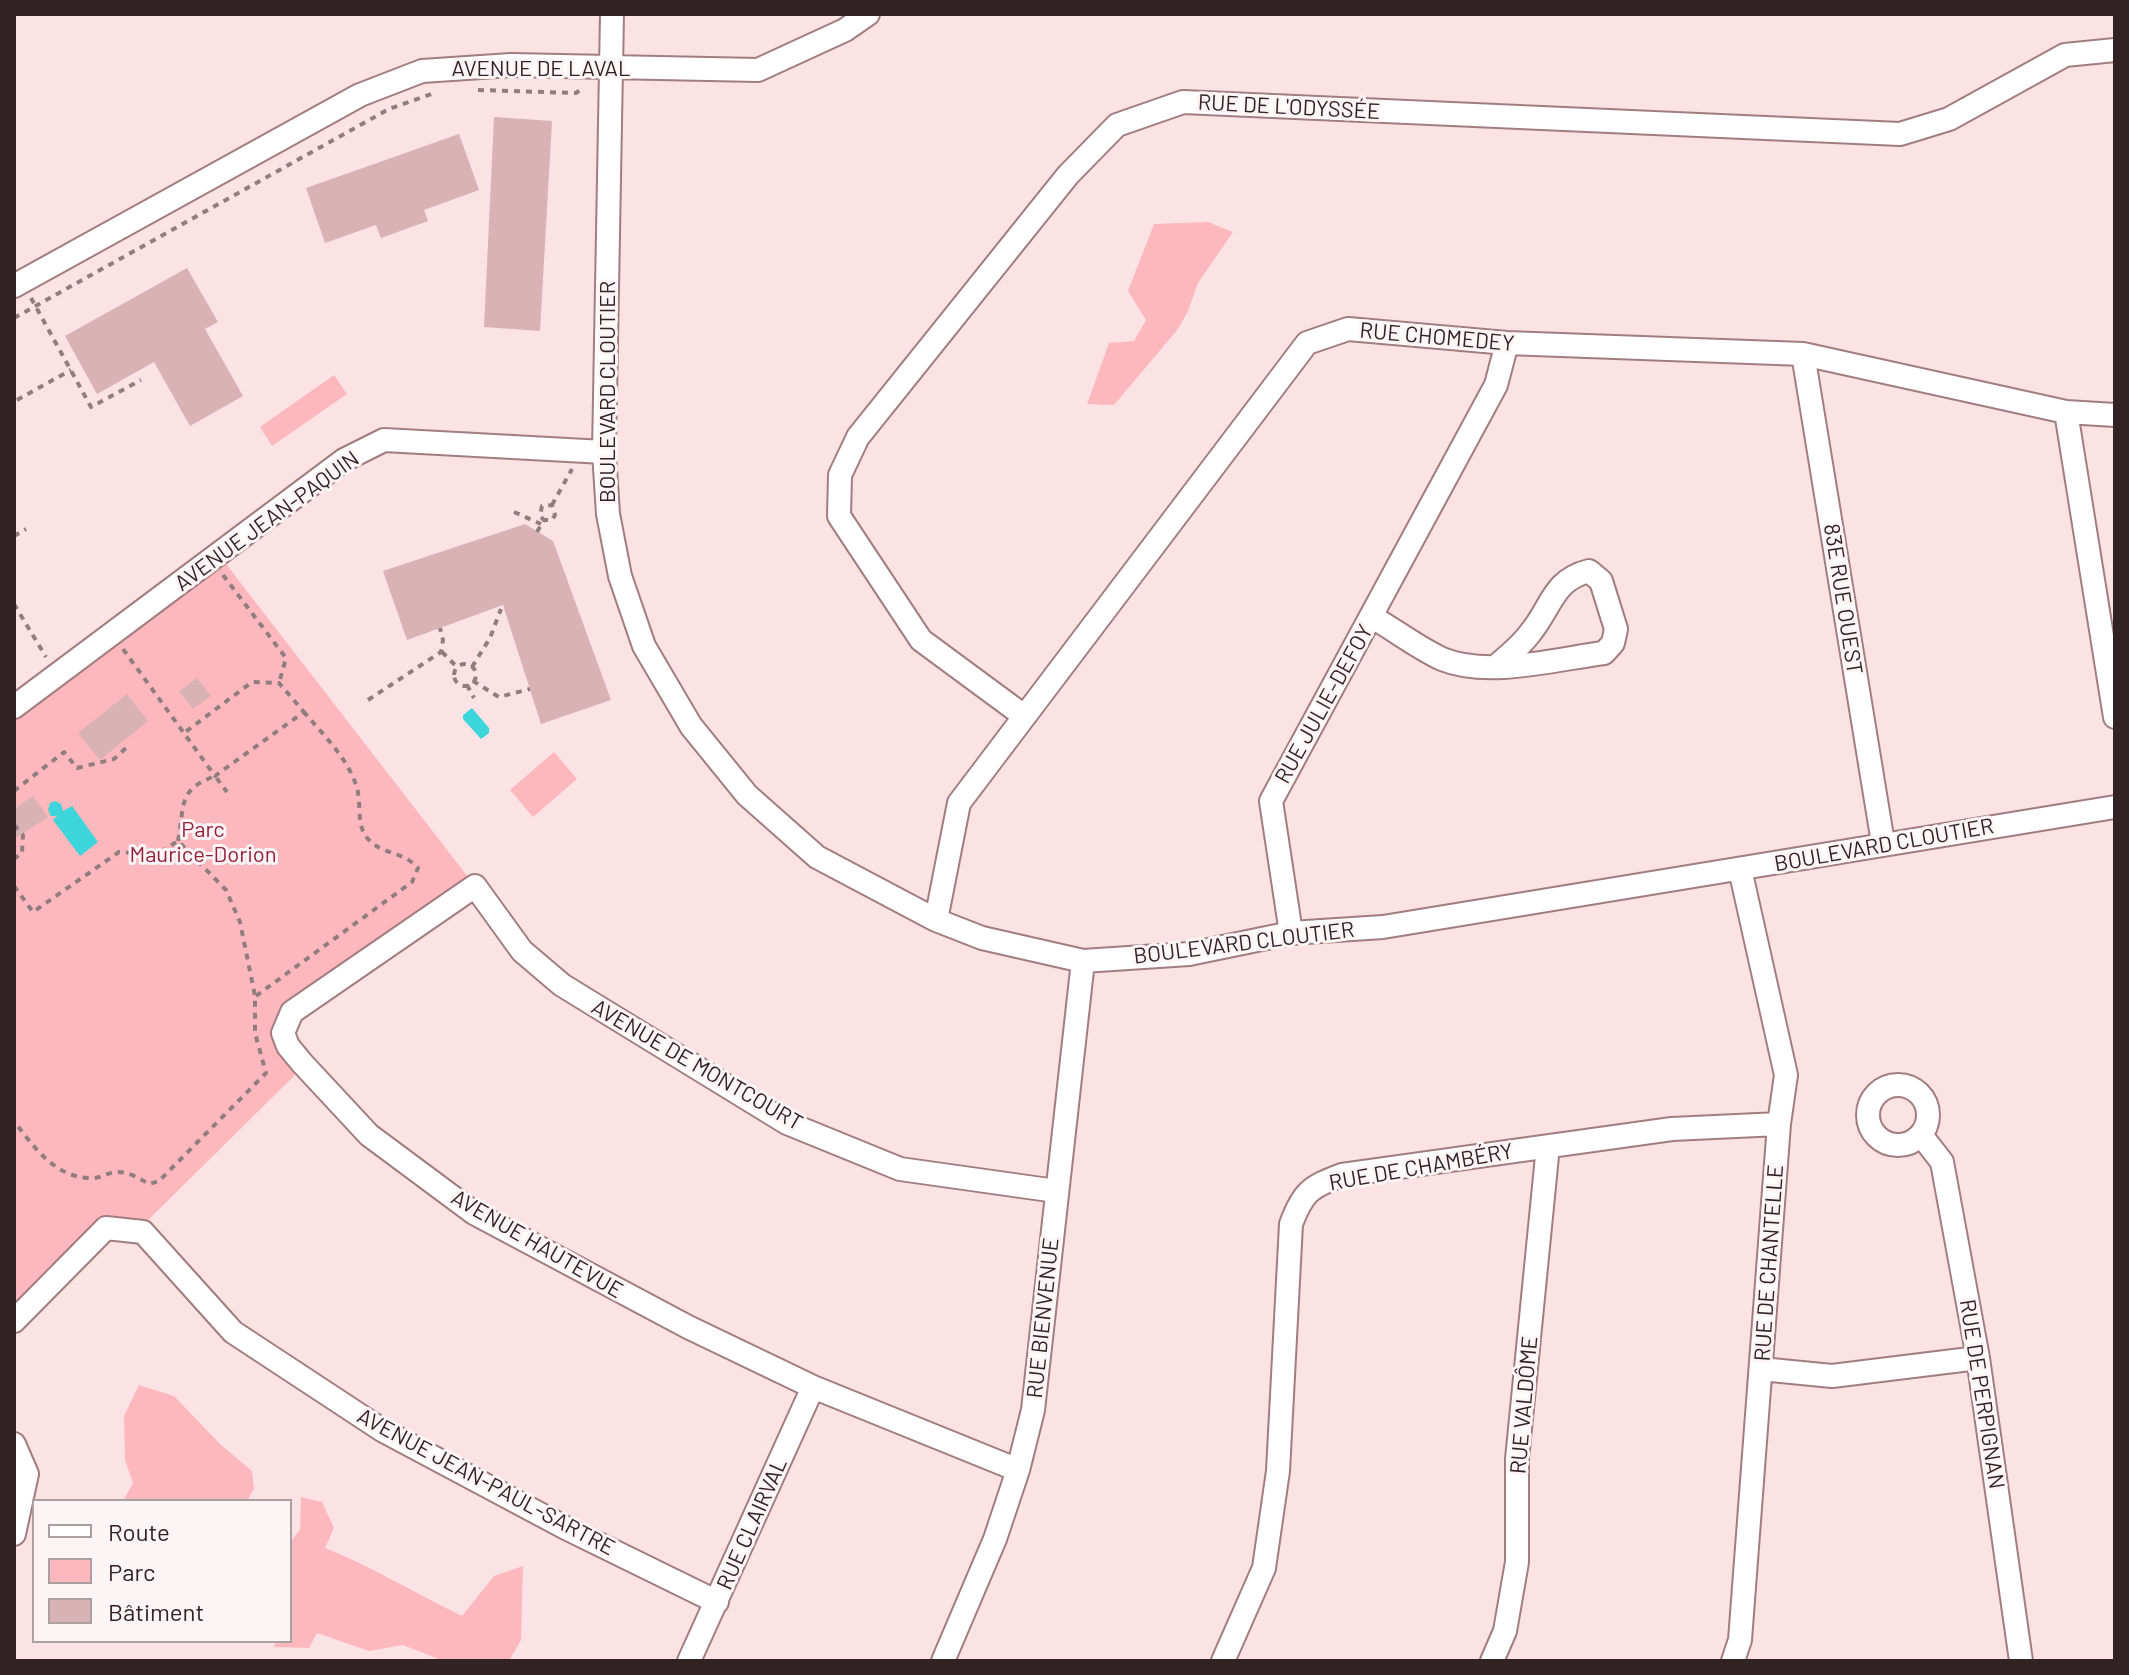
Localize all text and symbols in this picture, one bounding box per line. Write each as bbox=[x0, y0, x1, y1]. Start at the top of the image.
street label: AVENUE DE LAVAL bbox=[452, 56, 630, 82]
street label: RUE DE L'ODYSSÉE bbox=[1197, 89, 1381, 125]
street label: BOULEVARD CLOUTIER bbox=[595, 281, 621, 503]
street label: RUE CHOMEDEY bbox=[1359, 317, 1515, 357]
street label: AVENUE JEAN-PAQUIN bbox=[170, 445, 364, 597]
street label: 83E RUE OUEST bbox=[1818, 522, 1868, 676]
street label: RUE JULIE-DEFOY bbox=[1269, 620, 1379, 788]
street label: BOULEVARD CLOUTIER bbox=[1772, 813, 1996, 877]
park label: Parc Maurice-Dorion bbox=[129, 817, 277, 868]
street label: BOULEVARD CLOUTIER bbox=[1132, 916, 1356, 970]
street label: AVENUE DE MONTCOURT bbox=[587, 994, 807, 1136]
street label: RUE DE CHAMBÉRY bbox=[1327, 1138, 1515, 1196]
street label: RUE DE CHANTELLE bbox=[1749, 1164, 1789, 1362]
street label: AVENUE HAUTEVUE bbox=[446, 1184, 628, 1304]
street label: RUE BIENVENUE bbox=[1021, 1236, 1065, 1400]
street label: RUE DE PERPIGNAN bbox=[1954, 1297, 2010, 1491]
street label: RUE VALDÔME bbox=[1505, 1335, 1543, 1475]
street label: AVENUE JEAN-PAUL-SARTRE bbox=[353, 1403, 619, 1561]
street label: RUE CLAIRVAL bbox=[711, 1454, 793, 1594]
legend bbox=[32, 1499, 292, 1643]
text: Route bbox=[108, 1517, 170, 1546]
text: Parc bbox=[108, 1557, 156, 1586]
text: Bâtiment bbox=[108, 1597, 204, 1626]

